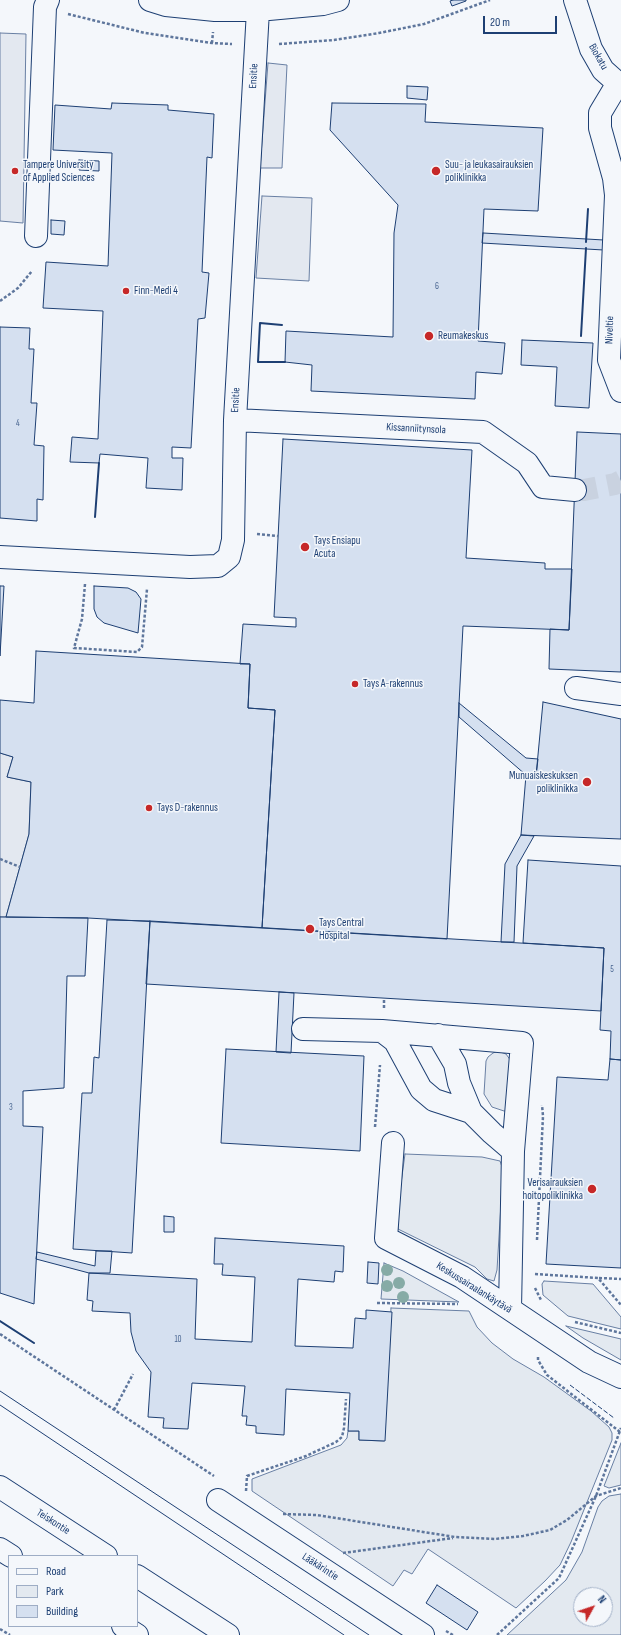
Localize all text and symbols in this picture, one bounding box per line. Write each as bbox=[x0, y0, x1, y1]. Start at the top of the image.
scale bar bbox=[485, 8, 559, 34]
text: 20 m bbox=[490, 15, 510, 30]
street label: Biokatu bbox=[585, 42, 611, 72]
street label: Ensitie bbox=[247, 63, 261, 89]
place label: Tampere University of Applied Sciences bbox=[23, 158, 95, 184]
place label: Suu- ja leukasairauksien poliklinikka bbox=[445, 158, 533, 184]
marker: Suu- ja leukasairauksien poliklinikka bbox=[430, 165, 442, 177]
marker: Tampere University of Applied Sciences bbox=[10, 166, 20, 176]
house number: 6 bbox=[435, 282, 439, 292]
place label: Finn-Medi 4 bbox=[134, 284, 178, 298]
marker: Finn-Medi 4 bbox=[121, 286, 131, 296]
street label: Niveltie bbox=[603, 316, 617, 344]
place label: Reumakeskus bbox=[438, 329, 488, 343]
marker: Reumakeskus bbox=[423, 330, 435, 342]
street label: Ensitie bbox=[229, 387, 243, 413]
house number: 4 bbox=[16, 419, 20, 429]
street label: Kissanniitynsola bbox=[386, 421, 446, 437]
place label: Tays Ensiapu Acuta bbox=[314, 534, 360, 560]
marker: Tays Ensiapu Acuta bbox=[299, 541, 311, 553]
place label: Tays A-rakennus bbox=[363, 677, 423, 691]
marker: Tays A-rakennus bbox=[350, 679, 360, 689]
place label: Munuaiskeskuksen poliklinikka bbox=[509, 769, 578, 795]
marker: Munuaiskeskuksen poliklinikka bbox=[581, 776, 593, 788]
place label: Tays D-rakennus bbox=[157, 801, 218, 815]
marker: Tays D-rakennus bbox=[144, 803, 154, 813]
place label: Tays Central Hospital bbox=[319, 916, 364, 942]
marker: Tays Central Hospital bbox=[304, 923, 316, 935]
house number: 5 bbox=[610, 965, 614, 975]
house number: 3 bbox=[9, 1103, 13, 1113]
place label: Verisairauksien hoitopoliklinikka bbox=[522, 1176, 583, 1202]
marker: Verisairauksien hoitopoliklinikka bbox=[586, 1183, 598, 1195]
street label: Keskussairaalankäytävä bbox=[434, 1259, 514, 1317]
house number: 10 bbox=[174, 1335, 182, 1345]
street label: Teiskontie bbox=[34, 1506, 72, 1538]
street label: Lääkärintie bbox=[299, 1550, 341, 1584]
legend bbox=[8, 1555, 138, 1627]
text: Road bbox=[46, 1564, 66, 1579]
text: Park bbox=[46, 1584, 64, 1599]
north arrow bbox=[573, 1587, 613, 1627]
text: N bbox=[595, 1593, 609, 1606]
text: Building bbox=[46, 1604, 78, 1619]

